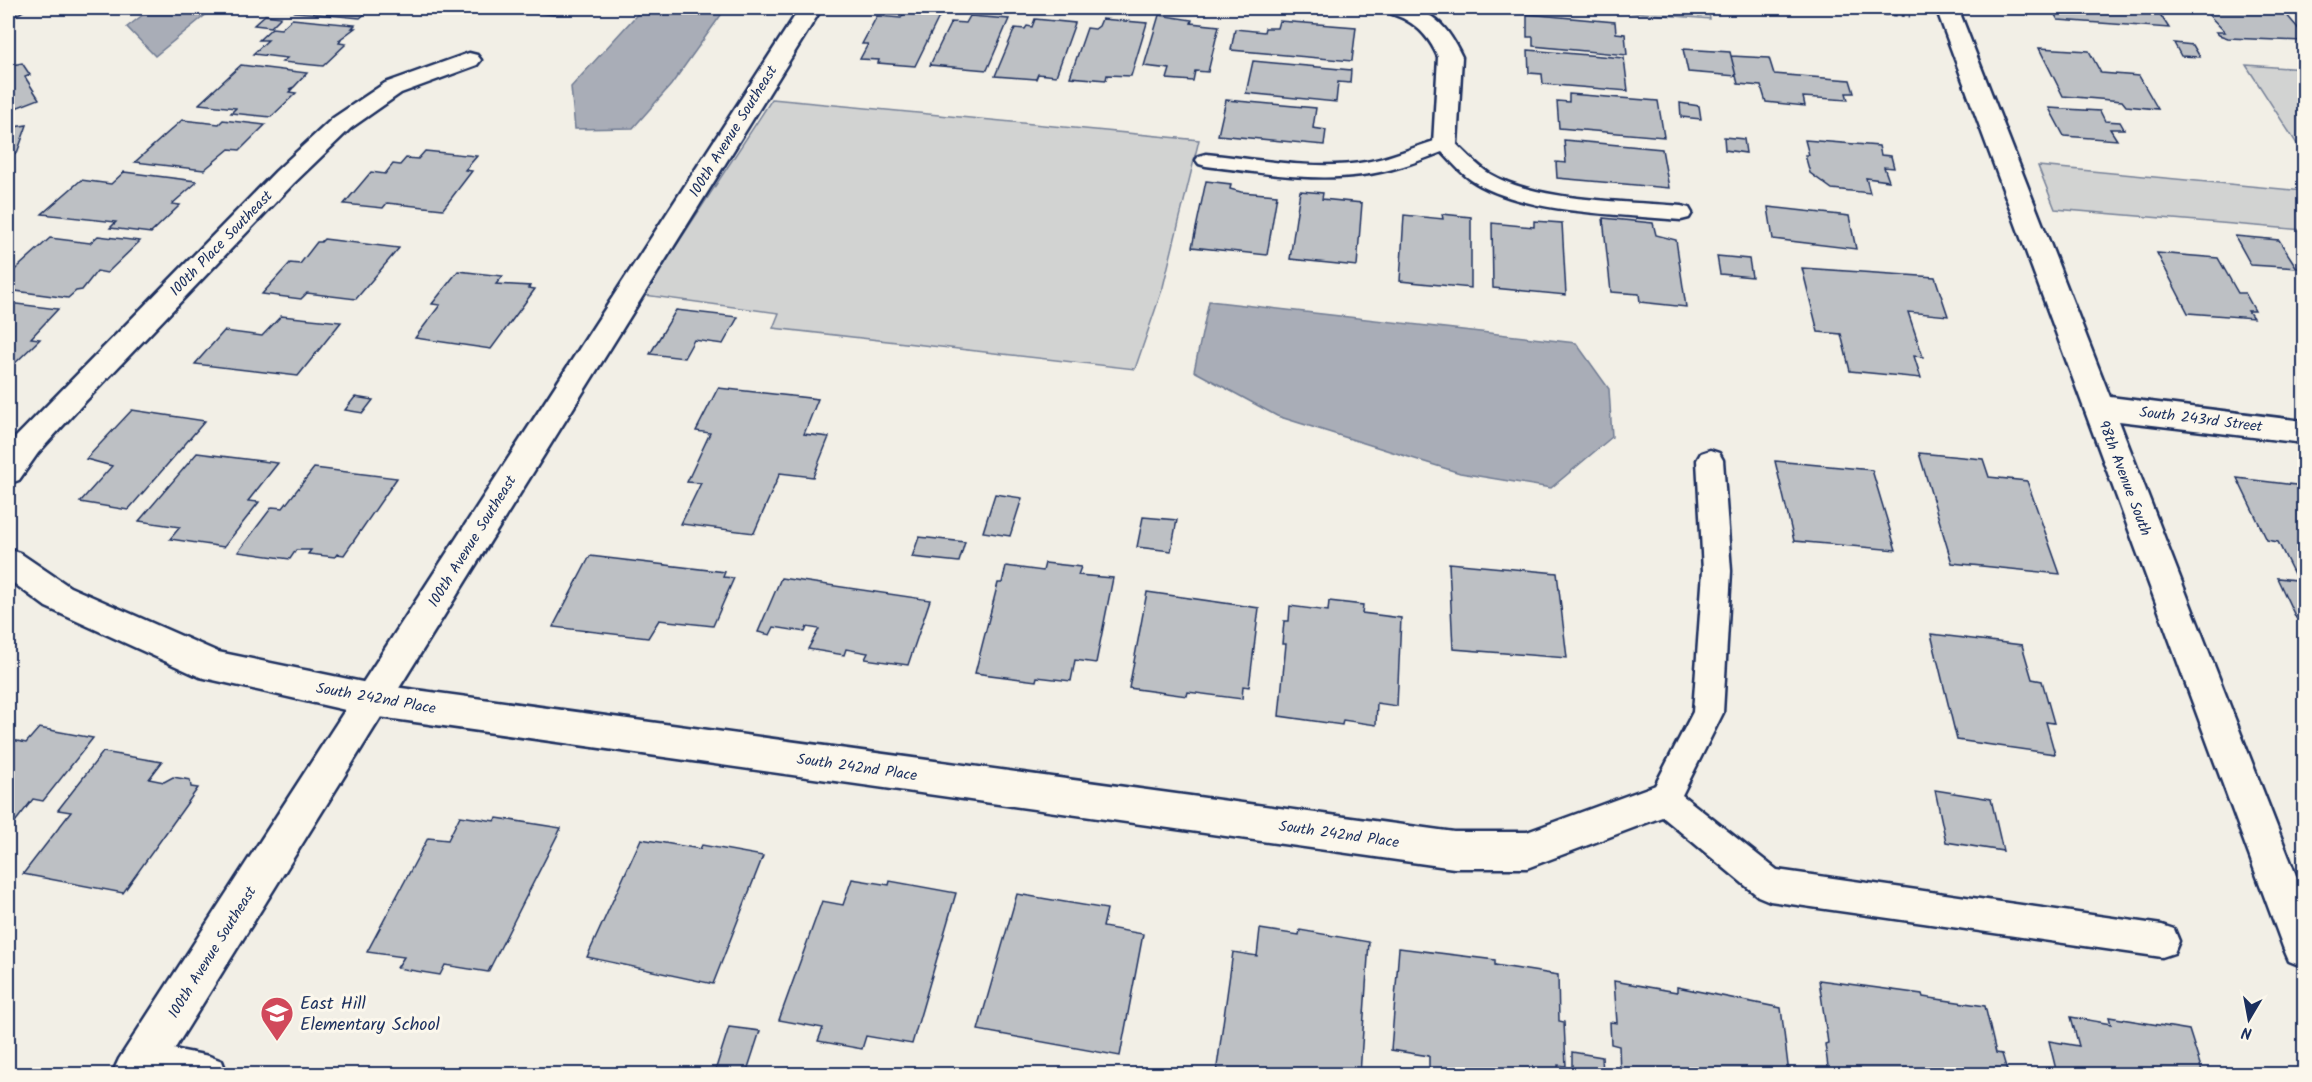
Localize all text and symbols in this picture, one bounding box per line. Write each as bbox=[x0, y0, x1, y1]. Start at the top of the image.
street label: 100th Avenue Southeast bbox=[684, 61, 784, 202]
street label: 100th Place Southeast bbox=[165, 185, 279, 302]
street label: South 243rd Street bbox=[2138, 401, 2264, 439]
street label: 98th Avenue South bbox=[2091, 417, 2157, 540]
street label: 100th Avenue Southeast bbox=[423, 471, 523, 612]
street label: South 242nd Place bbox=[314, 677, 438, 721]
street label: South 242nd Place bbox=[795, 748, 919, 788]
street label: South 242nd Place bbox=[1277, 815, 1401, 855]
street label: 100th Avenue Southeast bbox=[163, 882, 263, 1023]
north arrow bbox=[2219, 989, 2279, 1049]
place label: East Hill Elementary School bbox=[300, 990, 441, 1040]
school or university icon: East Hill Elementary School bbox=[259, 995, 295, 1042]
text: N bbox=[2240, 1019, 2254, 1045]

